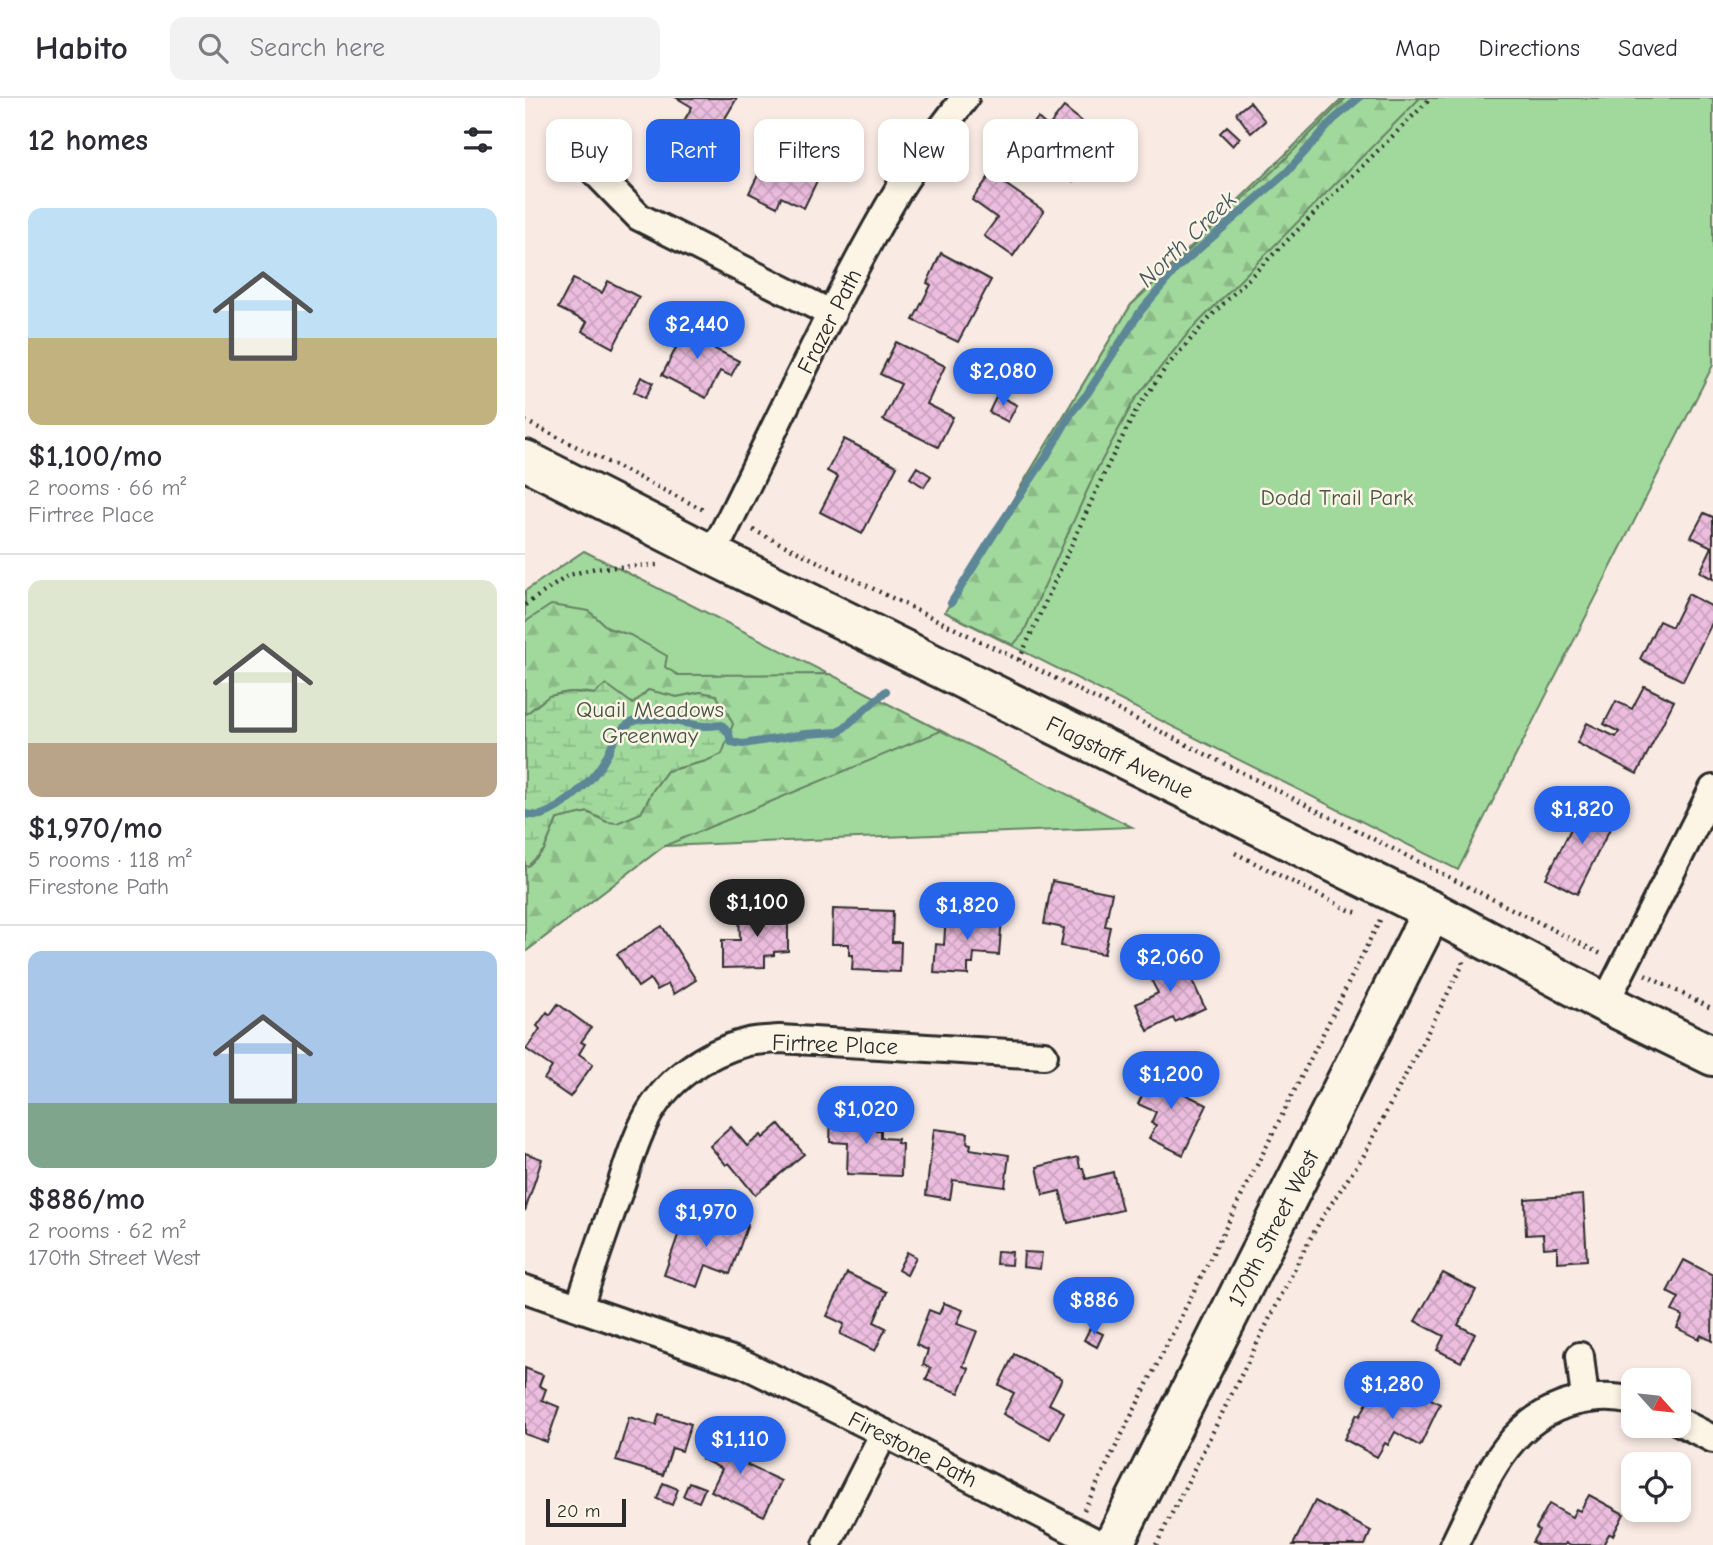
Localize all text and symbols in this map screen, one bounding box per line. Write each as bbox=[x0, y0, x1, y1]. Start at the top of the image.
search box bbox=[170, 17, 660, 80]
text: Habito bbox=[35, 29, 128, 67]
icon: search bbox=[194, 29, 232, 67]
text: Search here bbox=[250, 33, 385, 63]
text: Map bbox=[1395, 34, 1441, 62]
text: Directions bbox=[1479, 34, 1580, 62]
text: Saved bbox=[1618, 34, 1678, 62]
chip: Buy bbox=[546, 119, 632, 182]
chip: Rent bbox=[646, 119, 740, 182]
chip: Filters bbox=[754, 119, 864, 182]
chip: New bbox=[878, 119, 969, 182]
chip: Apartment bbox=[983, 119, 1138, 182]
icon: filters bbox=[459, 121, 497, 159]
text: 12 homes bbox=[28, 123, 148, 158]
water label: North Creek bbox=[1132, 185, 1242, 293]
icon: home bbox=[200, 253, 326, 379]
street label: Frazer Path bbox=[791, 264, 867, 378]
pin: $2,440 bbox=[640, 302, 754, 361]
text: $2,440 bbox=[665, 310, 729, 337]
pin: $2,080 bbox=[946, 348, 1060, 408]
text: $2,080 bbox=[969, 357, 1037, 384]
text: $1,100/mo bbox=[28, 439, 162, 474]
text: 2 rooms · 66 m² bbox=[28, 474, 186, 501]
park label: Dodd Trail Park bbox=[1260, 484, 1414, 511]
text: Firtree Place bbox=[28, 501, 154, 528]
icon: home bbox=[200, 625, 326, 751]
park label: Quail Meadows Greenway bbox=[576, 696, 724, 749]
street label: Flagstaff Avenue bbox=[1042, 710, 1198, 805]
pin: $1,820 bbox=[1525, 786, 1639, 846]
text: $1,820 bbox=[1550, 795, 1614, 822]
text: $1,970/mo bbox=[28, 811, 162, 846]
text: 5 rooms · 118 m² bbox=[28, 846, 192, 873]
text: Firestone Path bbox=[28, 873, 169, 900]
pin: $1,100 bbox=[700, 880, 814, 939]
pin: $1,820 bbox=[910, 882, 1024, 942]
text: $1,100 bbox=[726, 888, 788, 915]
text: $1,820 bbox=[935, 891, 999, 918]
pin: $2,060 bbox=[1113, 934, 1227, 994]
text: $2,060 bbox=[1136, 943, 1204, 970]
icon: home bbox=[200, 996, 326, 1122]
street label: Firtree Place bbox=[772, 1029, 898, 1060]
pin: $1,200 bbox=[1114, 1052, 1228, 1111]
text: $1,200 bbox=[1138, 1060, 1204, 1087]
pin: $1,020 bbox=[809, 1086, 923, 1146]
text: $1,020 bbox=[833, 1095, 899, 1122]
street label: 170th Street West bbox=[1222, 1144, 1325, 1311]
text: $886/mo bbox=[28, 1182, 145, 1217]
pin: $1,970 bbox=[649, 1190, 763, 1249]
text: $1,970 bbox=[675, 1198, 737, 1225]
text: 2 rooms · 62 m² bbox=[28, 1217, 186, 1244]
text: 170th Street West bbox=[28, 1244, 200, 1271]
pin: $886 bbox=[1053, 1278, 1135, 1337]
text: $886 bbox=[1069, 1286, 1119, 1313]
pin: $1,280 bbox=[1335, 1362, 1449, 1421]
north arrow bbox=[1621, 1368, 1691, 1438]
map controls bbox=[1621, 1368, 1691, 1522]
text: $1,280 bbox=[1360, 1370, 1424, 1397]
street label: Firestone Path bbox=[844, 1405, 982, 1493]
pin: $1,110 bbox=[683, 1416, 797, 1476]
text: $1,110 bbox=[711, 1425, 769, 1452]
button: locate bbox=[1621, 1452, 1691, 1522]
scale bar bbox=[546, 1496, 627, 1528]
text: 20 m bbox=[557, 1500, 601, 1522]

